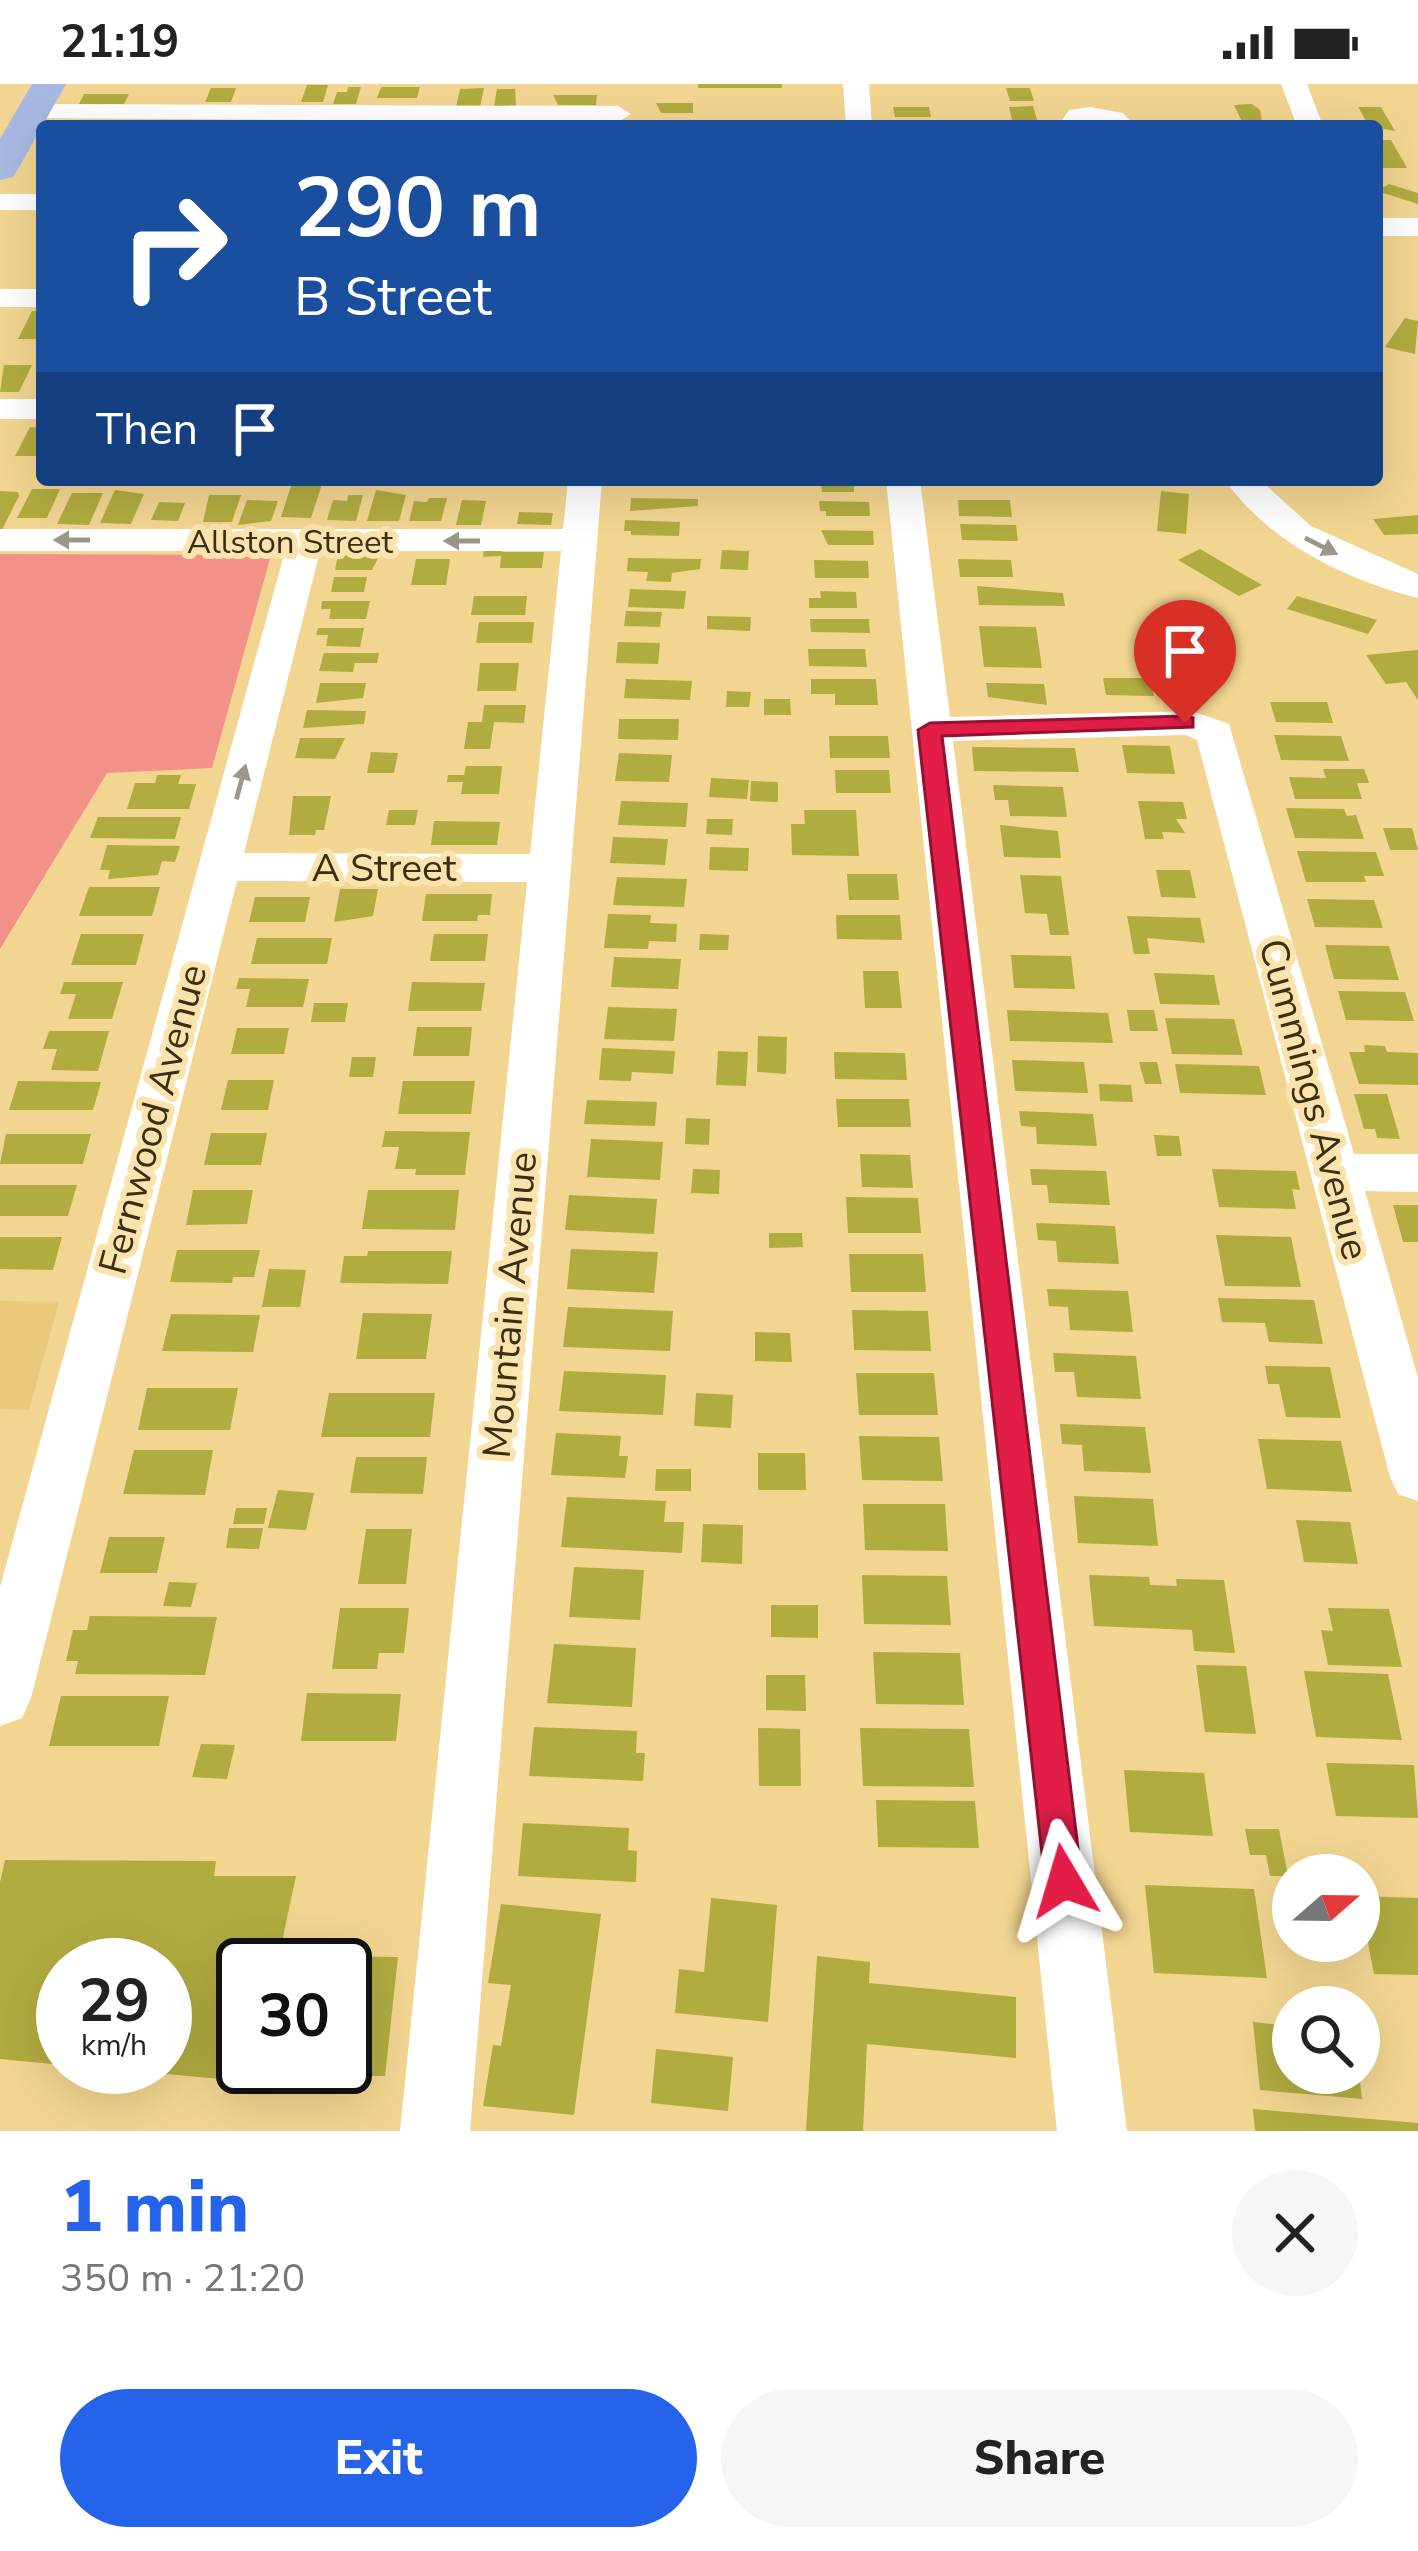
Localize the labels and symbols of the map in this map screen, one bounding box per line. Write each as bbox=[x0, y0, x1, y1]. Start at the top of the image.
street label: Allston Street bbox=[187, 520, 394, 565]
one-way arrow bbox=[52, 530, 90, 550]
one-way arrow bbox=[442, 531, 480, 551]
one-way arrow bbox=[1304, 535, 1339, 555]
pin bbox=[1134, 600, 1236, 723]
one-way arrow bbox=[233, 763, 252, 800]
street label: A Street bbox=[312, 842, 457, 895]
street label: Cummings Avenue bbox=[1245, 933, 1382, 1266]
street label: Fernwood Avenue bbox=[87, 959, 220, 1280]
street label: Mountain Avenue bbox=[471, 1150, 550, 1461]
position arrow bbox=[1001, 1818, 1127, 1944]
north arrow bbox=[1272, 1854, 1380, 1962]
speed limit sign: 30 bbox=[216, 1938, 372, 2094]

